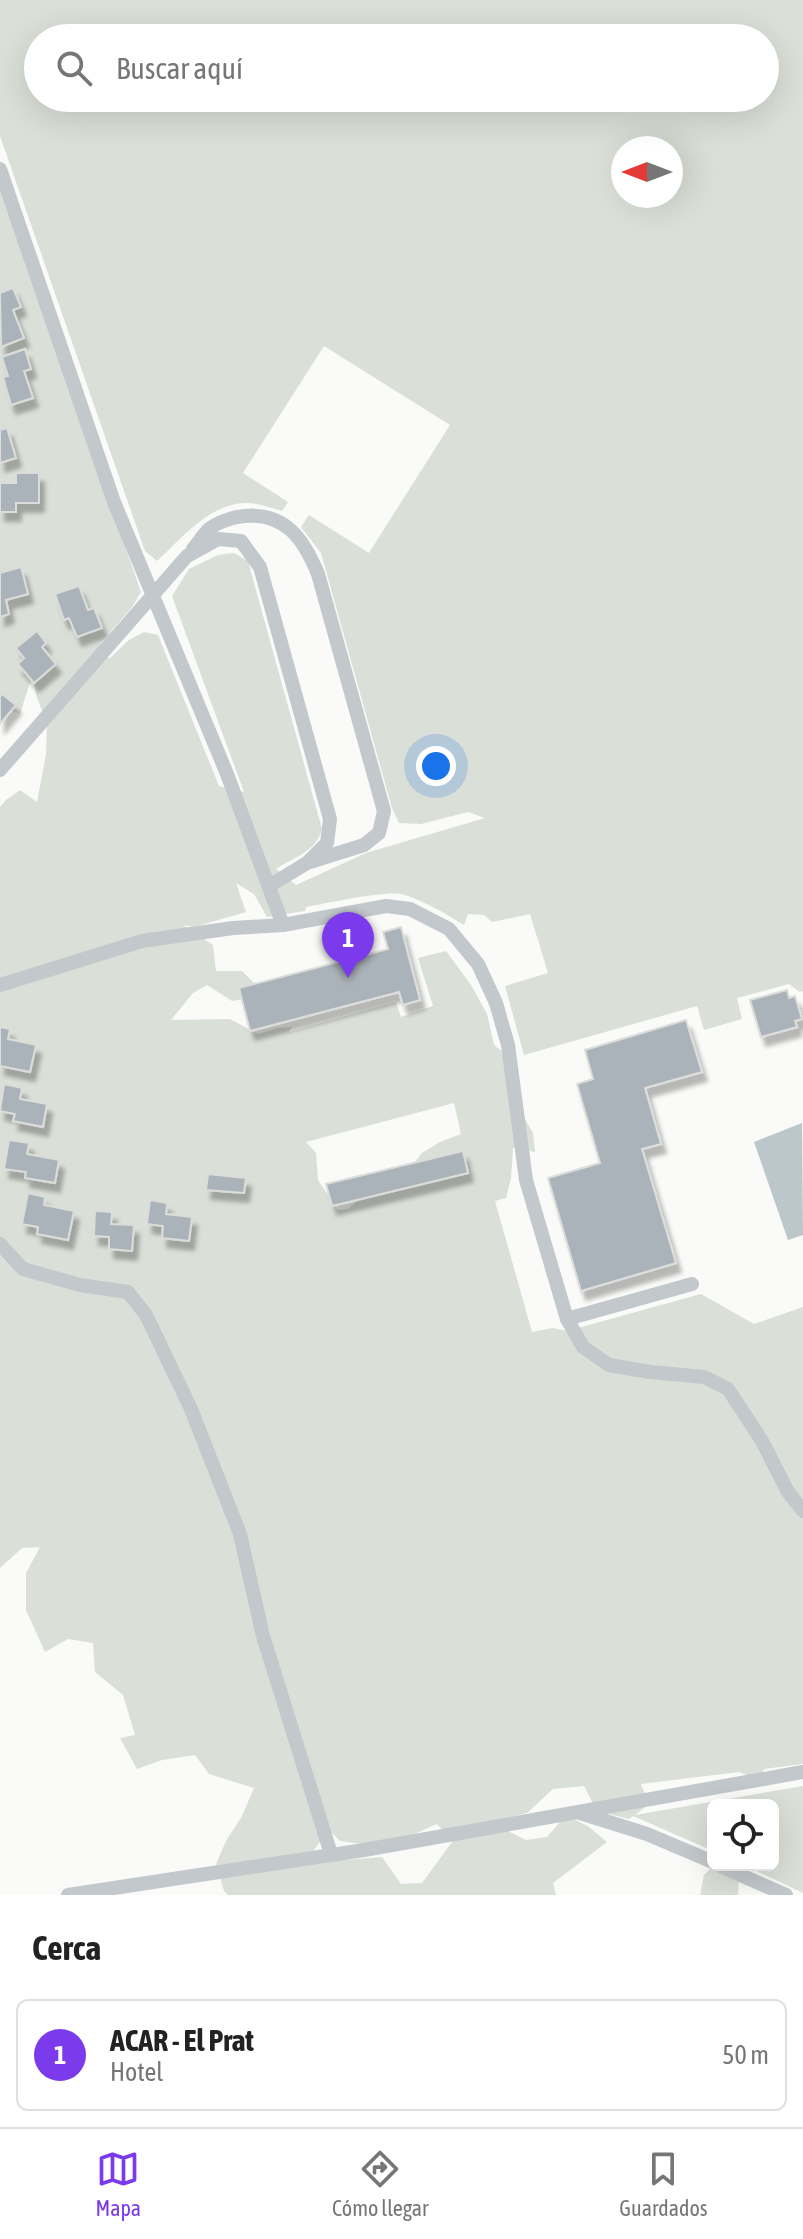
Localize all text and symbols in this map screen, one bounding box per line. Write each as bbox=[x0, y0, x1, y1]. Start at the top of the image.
search box bbox=[24, 24, 779, 112]
icon: search bbox=[52, 46, 96, 90]
text: Buscar aquí bbox=[116, 51, 243, 85]
north arrow bbox=[611, 136, 683, 208]
your location bbox=[416, 746, 456, 786]
pin: 1 bbox=[322, 912, 374, 978]
map controls bbox=[707, 1799, 779, 1871]
button: locate bbox=[707, 1799, 779, 1871]
text: Cerca bbox=[32, 1928, 101, 1967]
text: ACAR - El Prat bbox=[110, 2023, 254, 2057]
text: 1 bbox=[54, 2040, 66, 2070]
text: 50 m bbox=[722, 2040, 769, 2070]
text: Hotel bbox=[110, 2057, 163, 2087]
tab: Mapa bbox=[95, 2147, 141, 2221]
tab: Cómo llegar bbox=[332, 2147, 429, 2221]
tab: Guardados bbox=[619, 2147, 708, 2221]

